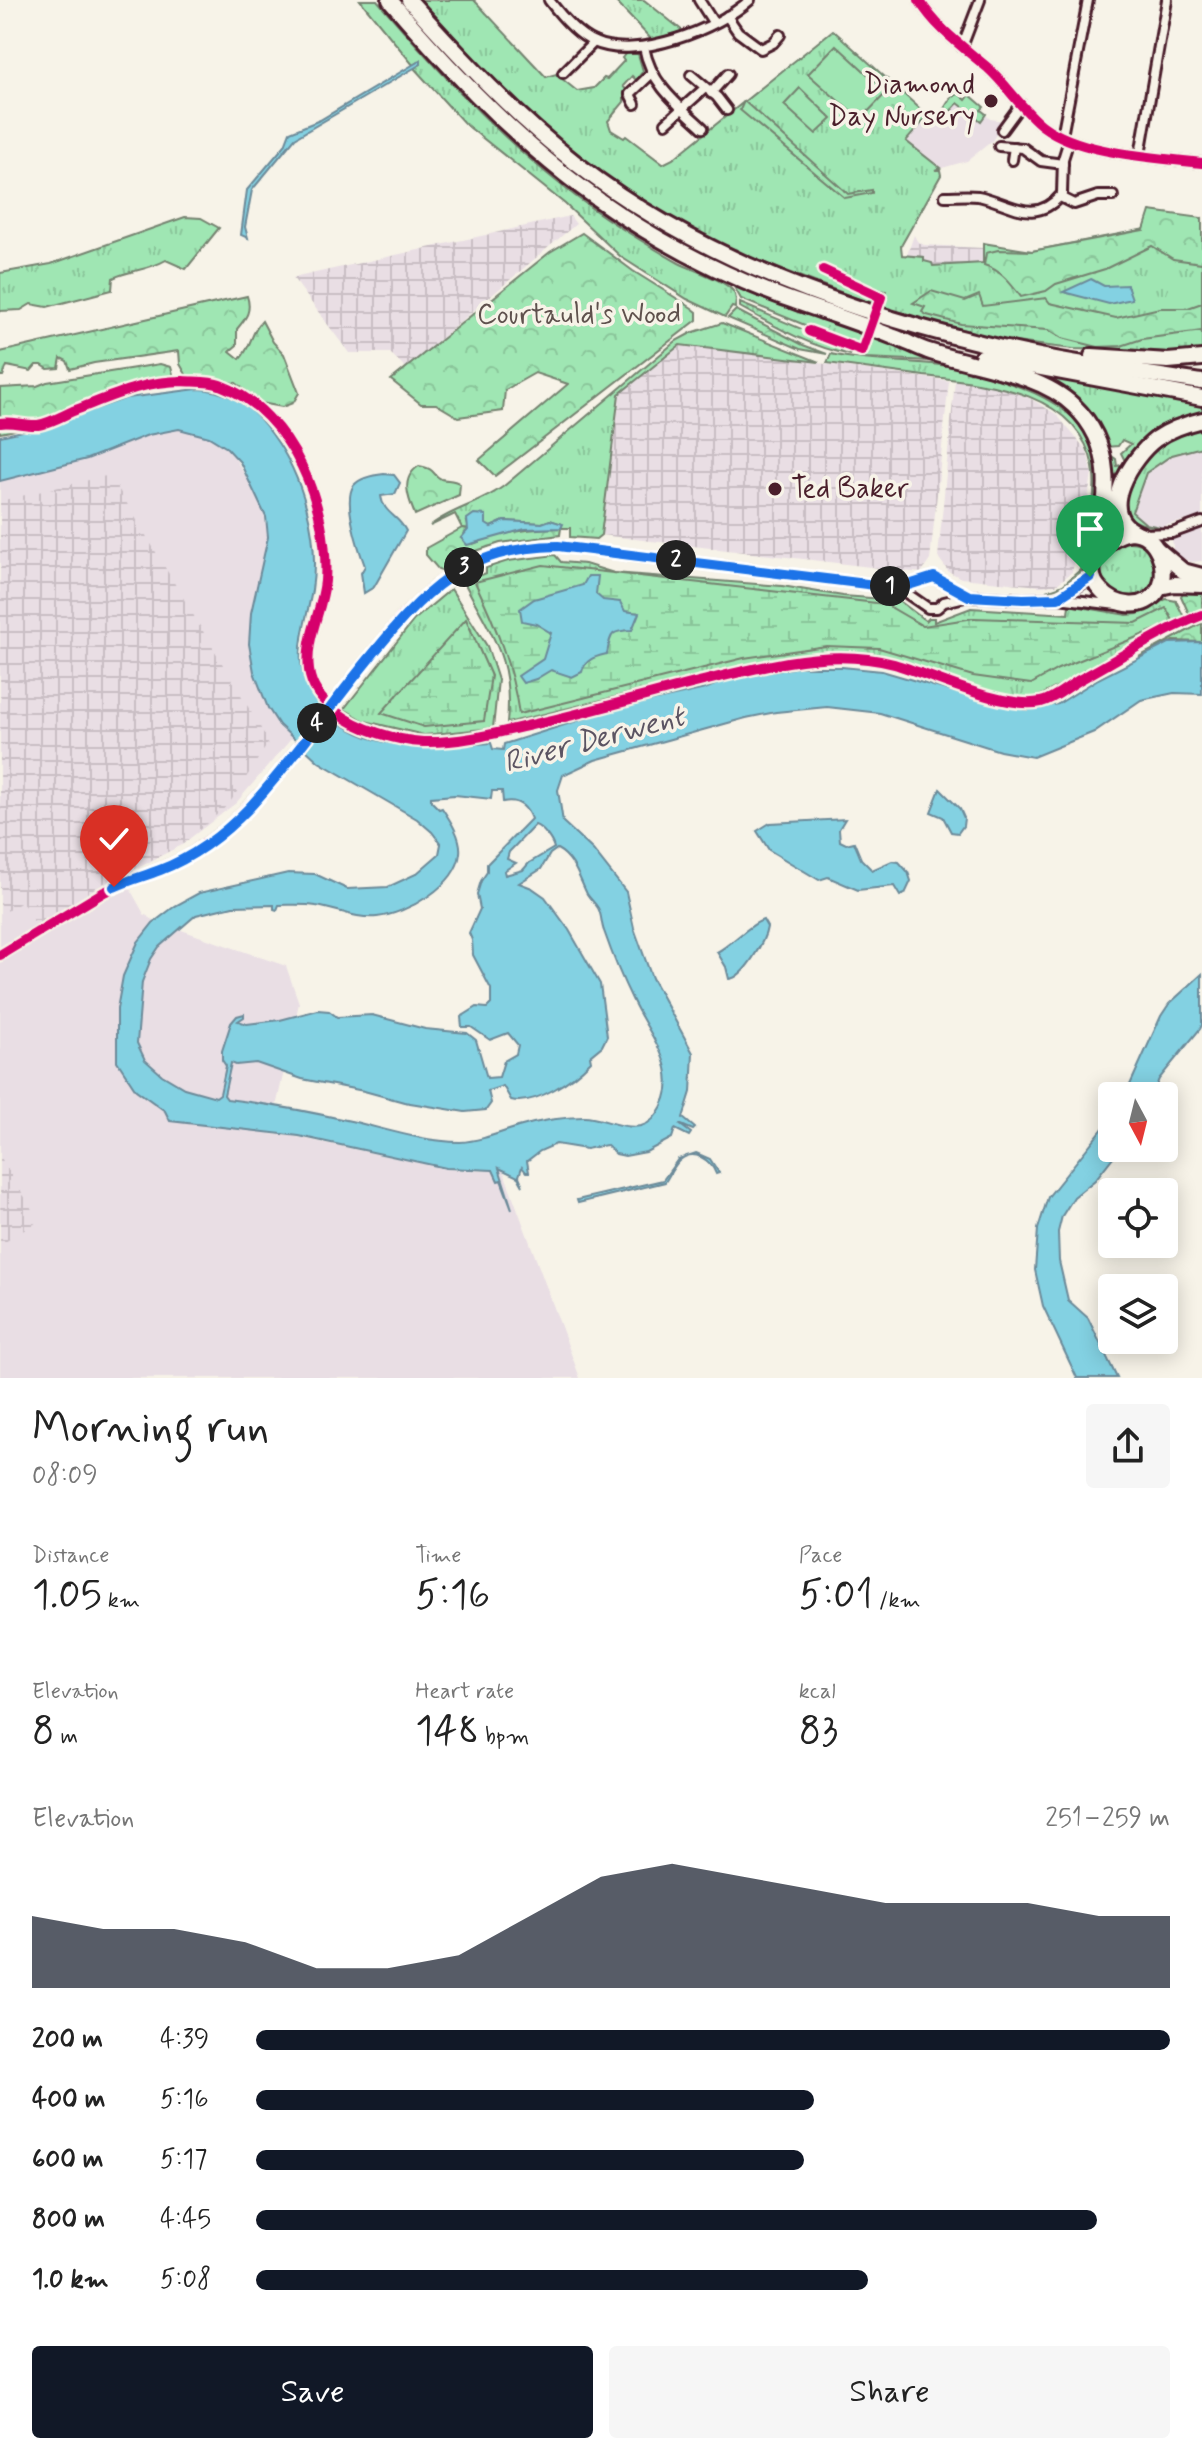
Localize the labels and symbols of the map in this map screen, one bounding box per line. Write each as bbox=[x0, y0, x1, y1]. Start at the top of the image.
place label: Diamond Day Nursery bbox=[828, 67, 975, 136]
marker: Diamond Day Nursery bbox=[982, 92, 1000, 110]
park label: Courtauld's Wood bbox=[477, 297, 681, 334]
place label: Ted Baker bbox=[791, 471, 909, 508]
marker: Ted Baker bbox=[766, 480, 784, 498]
pin bbox=[1056, 495, 1124, 577]
pin: 2 bbox=[656, 540, 696, 580]
pin: 3 bbox=[444, 547, 484, 587]
pin: 1 bbox=[870, 566, 910, 606]
water label: River Derwent bbox=[500, 696, 691, 783]
pin: 4 bbox=[297, 703, 337, 743]
pin bbox=[80, 805, 148, 887]
north arrow bbox=[1098, 1082, 1178, 1162]

